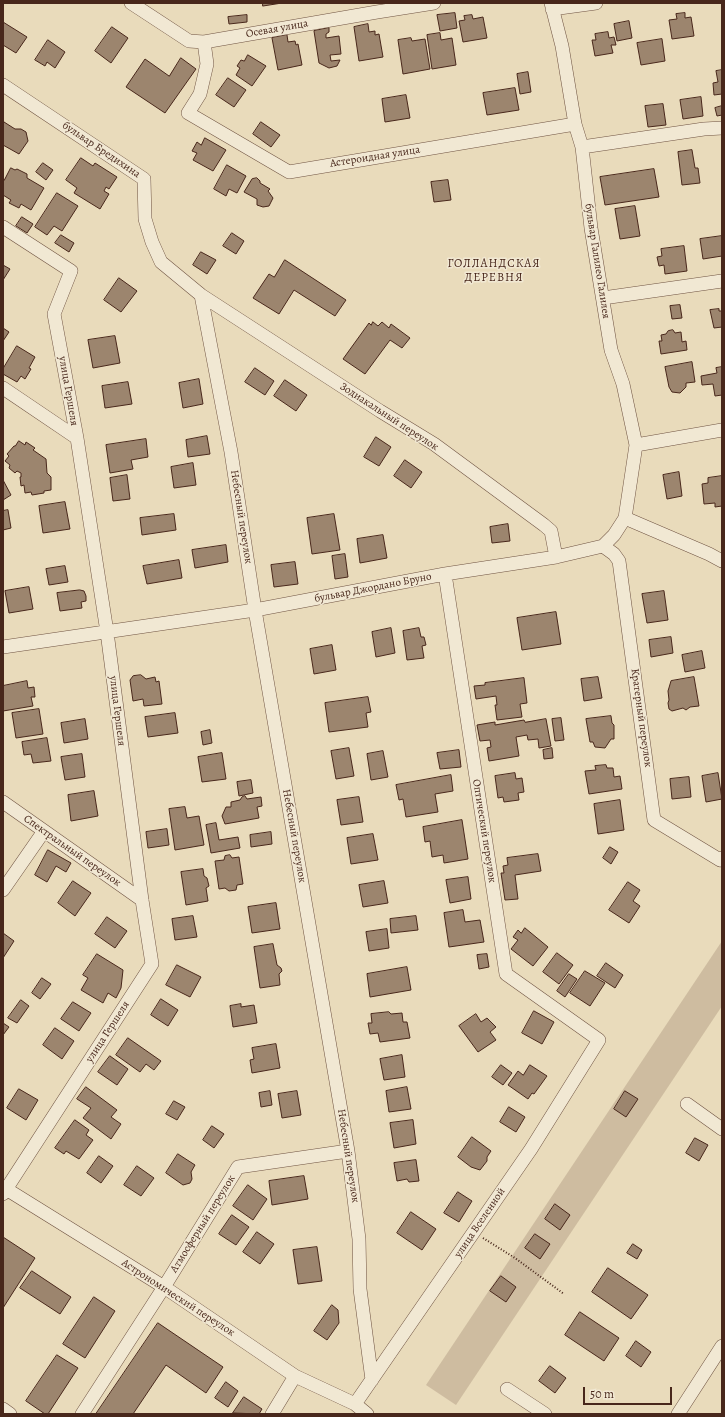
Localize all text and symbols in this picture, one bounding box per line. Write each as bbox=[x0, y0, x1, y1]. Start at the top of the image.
street label: Осевая улица bbox=[245, 17, 309, 41]
street label: бульвар Бредихина bbox=[59, 119, 143, 181]
street label: Астероидная улица bbox=[329, 143, 421, 171]
street label: бульвар Галилео Галилея bbox=[581, 202, 613, 320]
district label: ГОЛЛАНДСКАЯ ДЕРЕВНЯ bbox=[447, 257, 541, 285]
street label: улица Гершеля bbox=[55, 355, 81, 427]
street label: Зодиакальный переулок bbox=[337, 380, 441, 454]
street label: Небесный переулок bbox=[227, 469, 255, 565]
street label: бульвар Джордано Бруно bbox=[313, 570, 433, 606]
street label: Кратерный переулок bbox=[628, 668, 654, 768]
street label: улица Гершеля bbox=[106, 675, 128, 747]
street label: Оптический переулок bbox=[469, 778, 499, 884]
street label: Небесный переулок bbox=[279, 788, 309, 884]
street label: Спектральный переулок bbox=[21, 812, 123, 890]
street label: улица Гершеля bbox=[83, 999, 133, 1065]
street label: Небесный переулок bbox=[334, 1108, 362, 1204]
street label: Атмосферный переулок bbox=[168, 1173, 238, 1275]
street label: улица Вселенной bbox=[452, 1185, 508, 1261]
street label: Астрономический переулок bbox=[119, 1256, 237, 1340]
scale bar bbox=[585, 1379, 674, 1405]
text: 50 m bbox=[590, 1386, 614, 1402]

